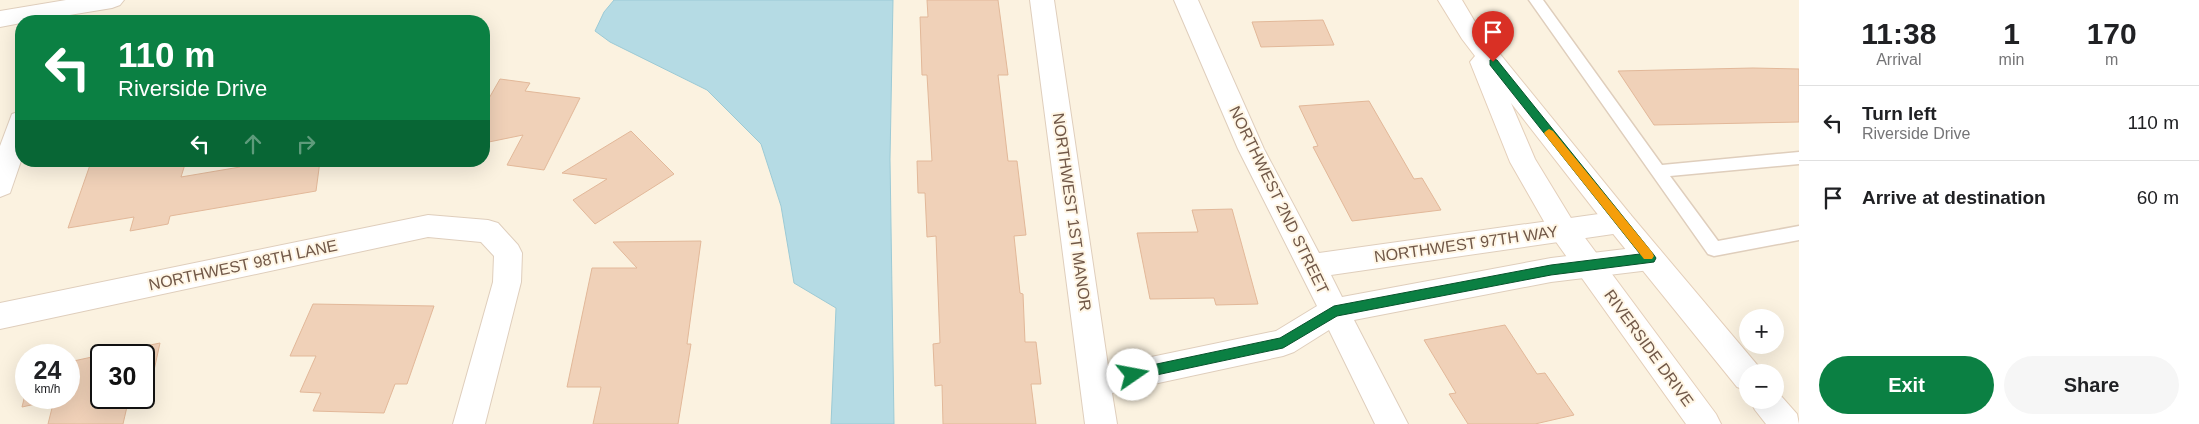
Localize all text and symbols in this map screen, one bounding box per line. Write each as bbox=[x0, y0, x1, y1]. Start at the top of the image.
pin bbox=[1472, 11, 1514, 62]
text: 11:38 bbox=[1861, 17, 1936, 50]
text: 1 bbox=[2003, 17, 2020, 50]
text: 170 bbox=[2087, 17, 2137, 50]
icon: arrive bbox=[1479, 18, 1507, 46]
icon: left bbox=[35, 35, 100, 100]
text: 110 m bbox=[118, 35, 215, 74]
text: Arrival bbox=[1876, 51, 1921, 68]
text: min bbox=[1999, 51, 2024, 68]
text: m bbox=[2105, 51, 2118, 68]
text: Riverside Drive bbox=[118, 76, 267, 101]
street label: NORTHWEST 2ND STREET bbox=[1226, 103, 1332, 297]
text: Turn left bbox=[1862, 103, 1937, 124]
icon: left bbox=[1819, 109, 1847, 137]
street label: NORTHWEST 1ST MANOR bbox=[1050, 112, 1094, 312]
text: 110 m bbox=[2128, 112, 2179, 133]
text: Riverside Drive bbox=[1862, 125, 1970, 142]
icon: left bbox=[186, 130, 214, 158]
icon: ahead bbox=[239, 130, 267, 158]
icon: right bbox=[292, 130, 320, 158]
icon: arrive bbox=[1819, 184, 1847, 212]
text: Arrive at destination bbox=[1862, 187, 2046, 208]
text: 60 m bbox=[2137, 187, 2179, 208]
street label: NORTHWEST 97TH WAY bbox=[1373, 223, 1559, 265]
street label: NORTHWEST 98TH LANE bbox=[147, 237, 339, 293]
street label: RIVERSIDE DRIVE bbox=[1601, 287, 1697, 409]
map controls bbox=[1739, 309, 1784, 409]
button: + bbox=[1739, 309, 1784, 354]
speed limit sign: 30 bbox=[90, 344, 155, 409]
position arrow bbox=[1106, 348, 1158, 400]
text: 24 bbox=[34, 356, 61, 384]
button: Exit bbox=[1819, 356, 1994, 414]
button: Share bbox=[2004, 356, 2179, 414]
button: − bbox=[1739, 364, 1784, 409]
text: km/h bbox=[34, 382, 61, 396]

